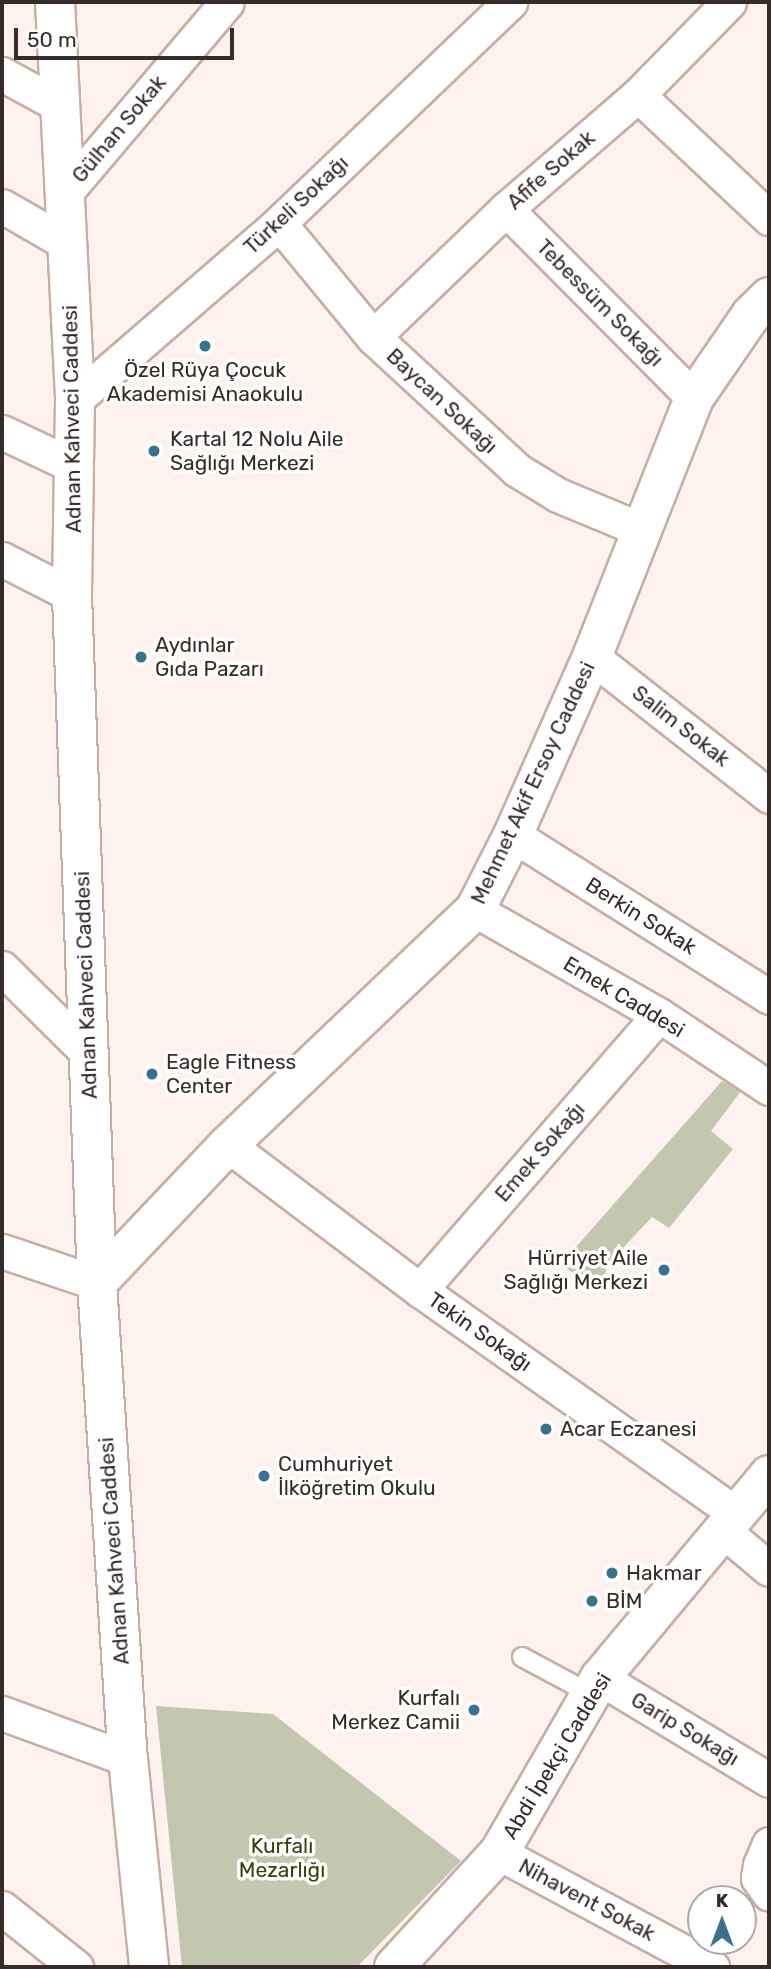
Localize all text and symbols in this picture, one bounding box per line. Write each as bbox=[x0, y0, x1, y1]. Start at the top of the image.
scale bar bbox=[18, 14, 238, 58]
text: 50 m bbox=[27, 27, 77, 52]
street label: Gülhan Sokak bbox=[67, 70, 171, 188]
street label: Afife Sokak bbox=[502, 125, 600, 215]
street label: Türkeli Sokağı bbox=[239, 150, 353, 260]
street label: Tebessüm Sokağı bbox=[531, 234, 669, 372]
street label: Adnan Kahveci Caddesi bbox=[57, 305, 87, 533]
marker: Özel Rüya Çocuk Akademisi Anaokulu bbox=[197, 338, 213, 354]
street label: Baycan Sokağı bbox=[381, 343, 503, 459]
place label: Özel Rüya Çocuk Akademisi Anaokulu bbox=[107, 357, 303, 407]
place label: Kartal 12 Nolu Aile Sağlığı Merkezi bbox=[170, 426, 344, 476]
marker: Kartal 12 Nolu Aile Sağlığı Merkezi bbox=[144, 441, 164, 461]
place label: Aydınlar Gıda Pazarı bbox=[155, 632, 264, 682]
marker: Aydınlar Gıda Pazarı bbox=[133, 649, 149, 665]
street label: Mehmet Akif Ersoy Caddesi bbox=[465, 657, 601, 909]
street label: Salim Sokak bbox=[627, 680, 735, 772]
street label: Adnan Kahveci Caddesi bbox=[69, 871, 103, 1099]
street label: Berkin Sokak bbox=[581, 872, 701, 960]
street label: Emek Caddesi bbox=[559, 951, 689, 1043]
place label: Eagle Fitness Center bbox=[166, 1049, 296, 1099]
marker: Eagle Fitness Center bbox=[144, 1066, 160, 1082]
street label: Emek Sokağı bbox=[490, 1097, 590, 1207]
place label: Hürriyet Aile Sağlığı Merkezi bbox=[504, 1245, 648, 1295]
marker: Hürriyet Aile Sağlığı Merkezi bbox=[654, 1260, 674, 1280]
street label: Tekin Sokağı bbox=[423, 1287, 537, 1377]
place label: Acar Eczanesi bbox=[560, 1416, 697, 1442]
marker: Acar Eczanesi bbox=[538, 1421, 554, 1437]
street label: Adnan Kahveci Caddesi bbox=[93, 1436, 135, 1666]
place label: Cumhuriyet İlköğretim Okulu bbox=[278, 1451, 436, 1501]
marker: Cumhuriyet İlköğretim Okulu bbox=[256, 1468, 272, 1484]
place label: Hakmar bbox=[626, 1560, 702, 1586]
marker: Hakmar bbox=[604, 1565, 620, 1581]
place label: BİM bbox=[606, 1588, 642, 1614]
marker: BİM bbox=[584, 1593, 600, 1609]
street label: Abdi İpekçi Caddesi bbox=[497, 1668, 617, 1844]
place label: Kurfalı Merkez Camii bbox=[331, 1685, 460, 1735]
street label: Garip Sokağı bbox=[626, 1687, 744, 1771]
marker: Kurfalı Merkez Camii bbox=[466, 1702, 482, 1718]
park label: Kurfalı Mezarlığı bbox=[239, 1833, 325, 1883]
street label: Nihavent Sokak bbox=[514, 1853, 660, 1947]
north arrow bbox=[687, 1885, 757, 1955]
text: K bbox=[716, 1889, 728, 1912]

